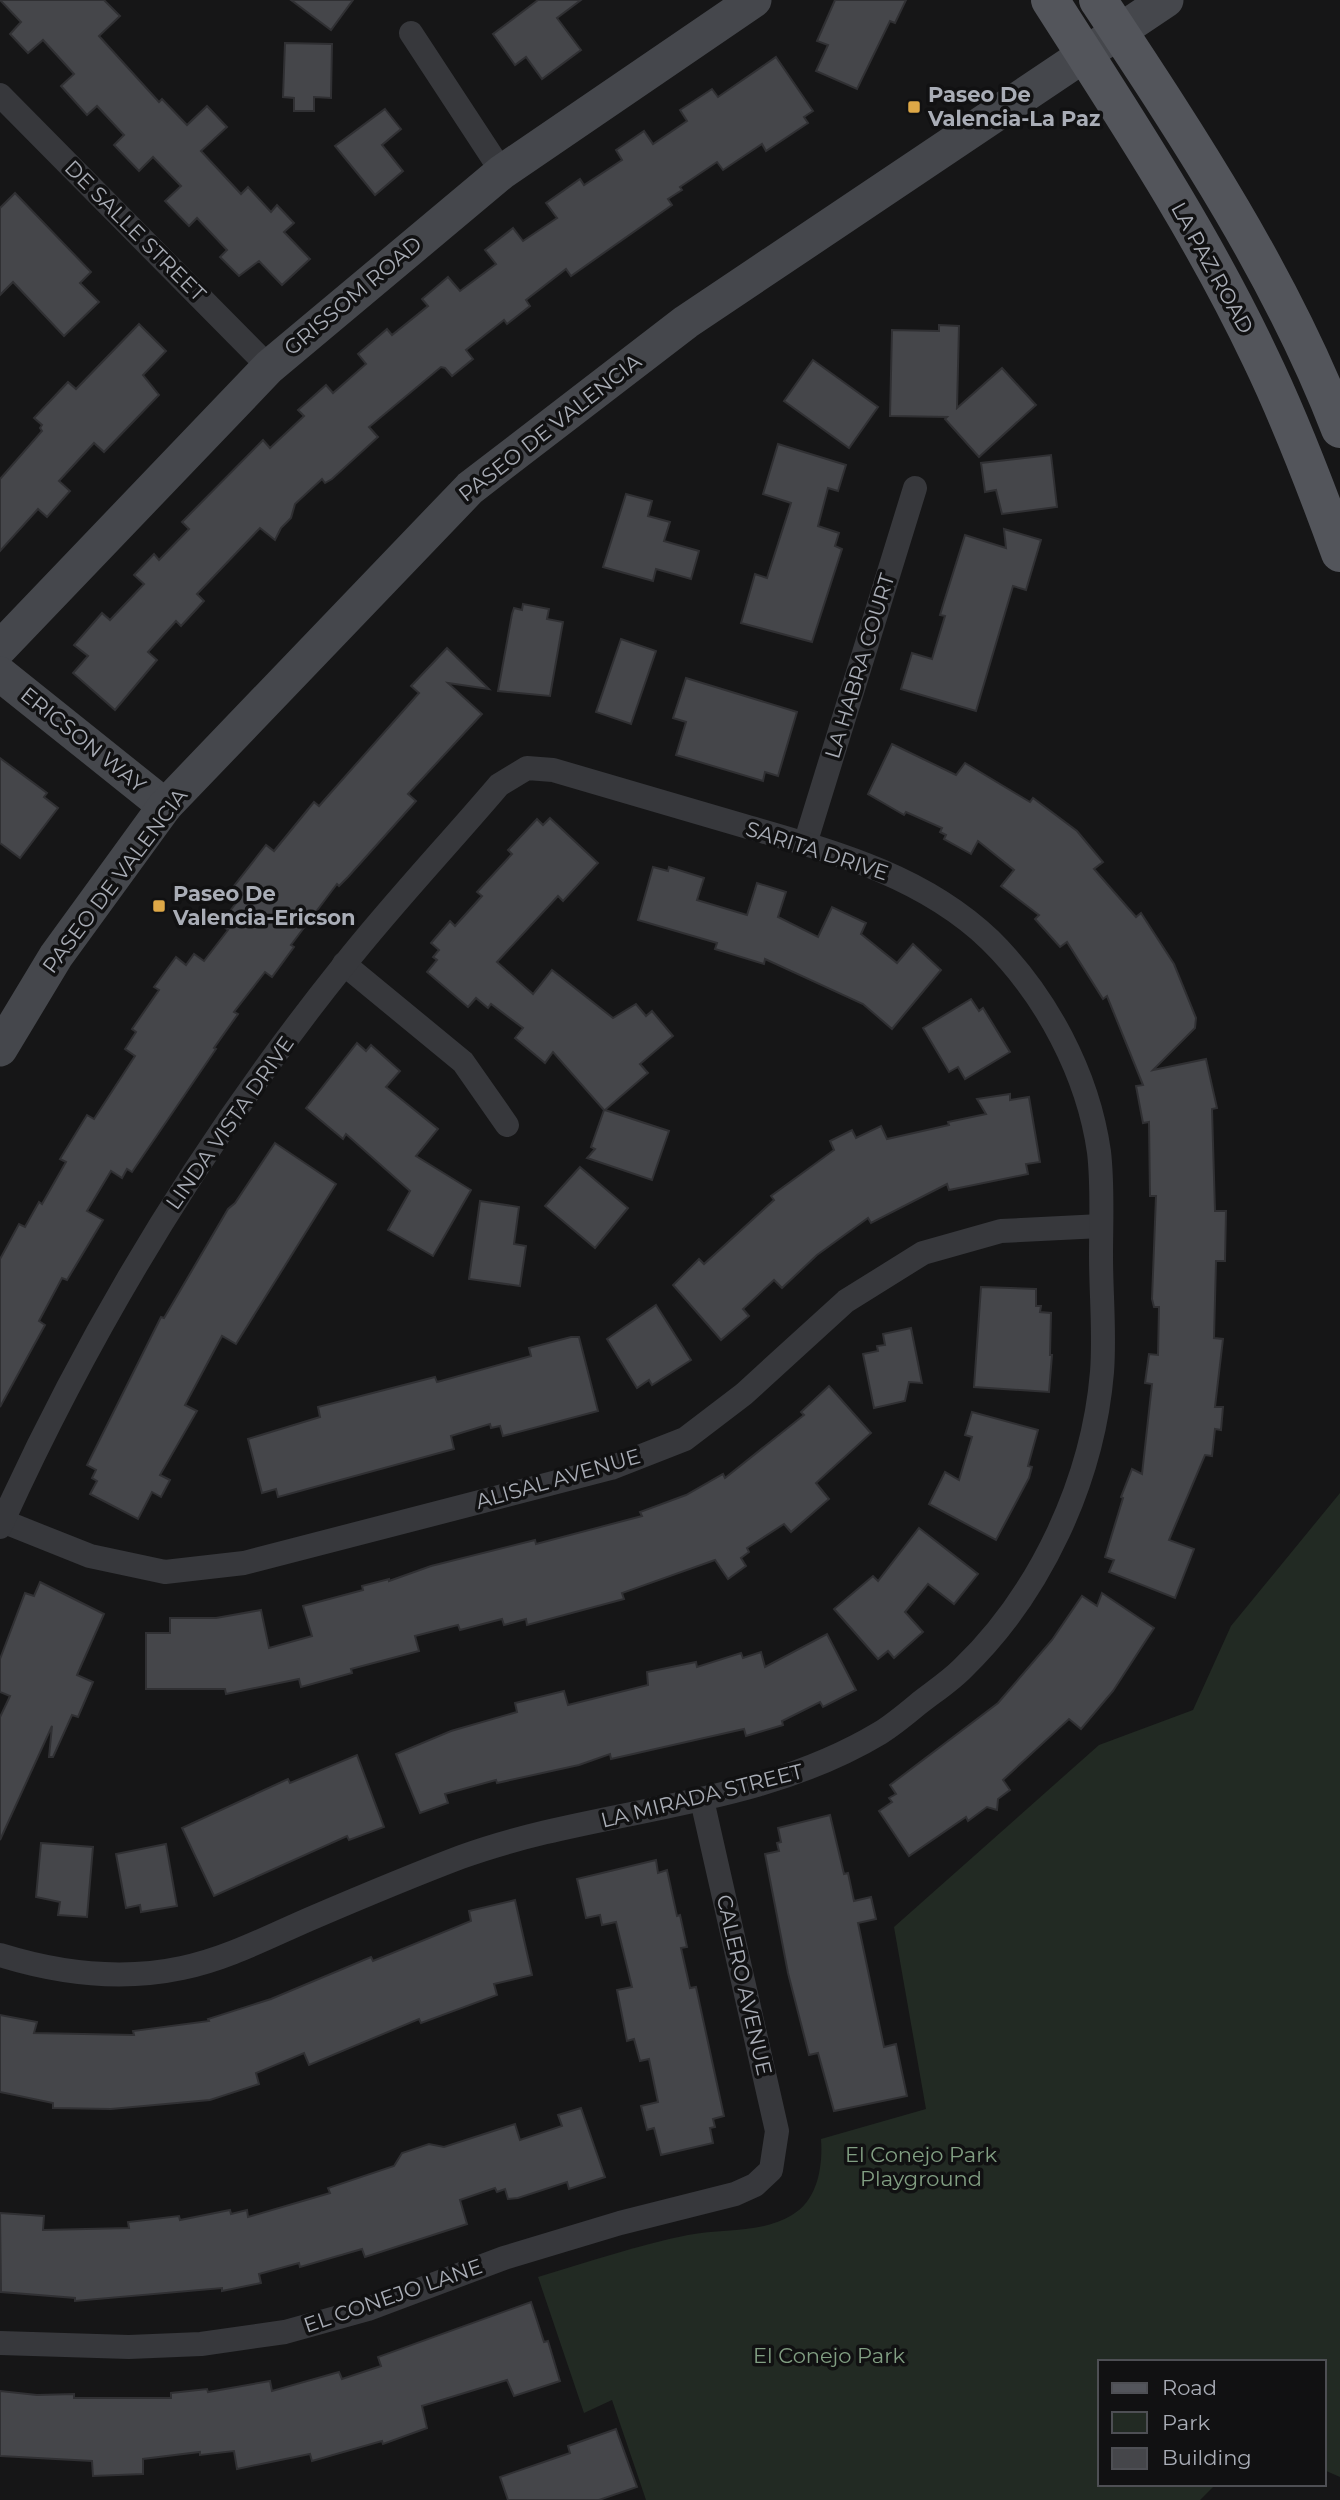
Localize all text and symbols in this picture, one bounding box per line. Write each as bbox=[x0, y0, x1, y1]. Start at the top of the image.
place label: Paseo De Valencia-La Paz bbox=[927, 82, 1100, 131]
marker: Paseo De Valencia-La Paz bbox=[906, 99, 922, 115]
street label: DE SALLE STREET bbox=[60, 155, 211, 306]
street label: LA PAZ ROAD bbox=[1166, 198, 1259, 338]
street label: GRISSOM ROAD bbox=[279, 231, 427, 360]
street label: PASEO DE VALENCIA bbox=[453, 348, 647, 507]
street label: LA HABRA COURT bbox=[819, 570, 900, 761]
street label: ERICSON WAY bbox=[16, 682, 151, 798]
street label: PASEO DE VALENCIA bbox=[37, 783, 193, 978]
street label: SARITA DRIVE bbox=[743, 816, 892, 885]
place label: Paseo De Valencia-Ericson bbox=[172, 881, 356, 930]
marker: Paseo De Valencia-Ericson bbox=[151, 898, 167, 914]
street label: LINDA VISTA DRIVE bbox=[160, 1031, 299, 1214]
street label: ALISAL AVENUE bbox=[473, 1443, 643, 1514]
street label: LA MIRADA STREET bbox=[598, 1758, 806, 1833]
street label: CALERO AVENUE bbox=[712, 1892, 777, 2078]
park label: El Conejo Park Playground bbox=[845, 2142, 997, 2191]
street label: EL CONEJO LANE bbox=[300, 2253, 485, 2338]
park label: El Conejo Park bbox=[753, 2343, 905, 2368]
legend bbox=[1098, 2360, 1326, 2486]
text: Road bbox=[1162, 2375, 1217, 2400]
text: Park bbox=[1162, 2410, 1210, 2435]
text: Building bbox=[1162, 2445, 1252, 2470]

